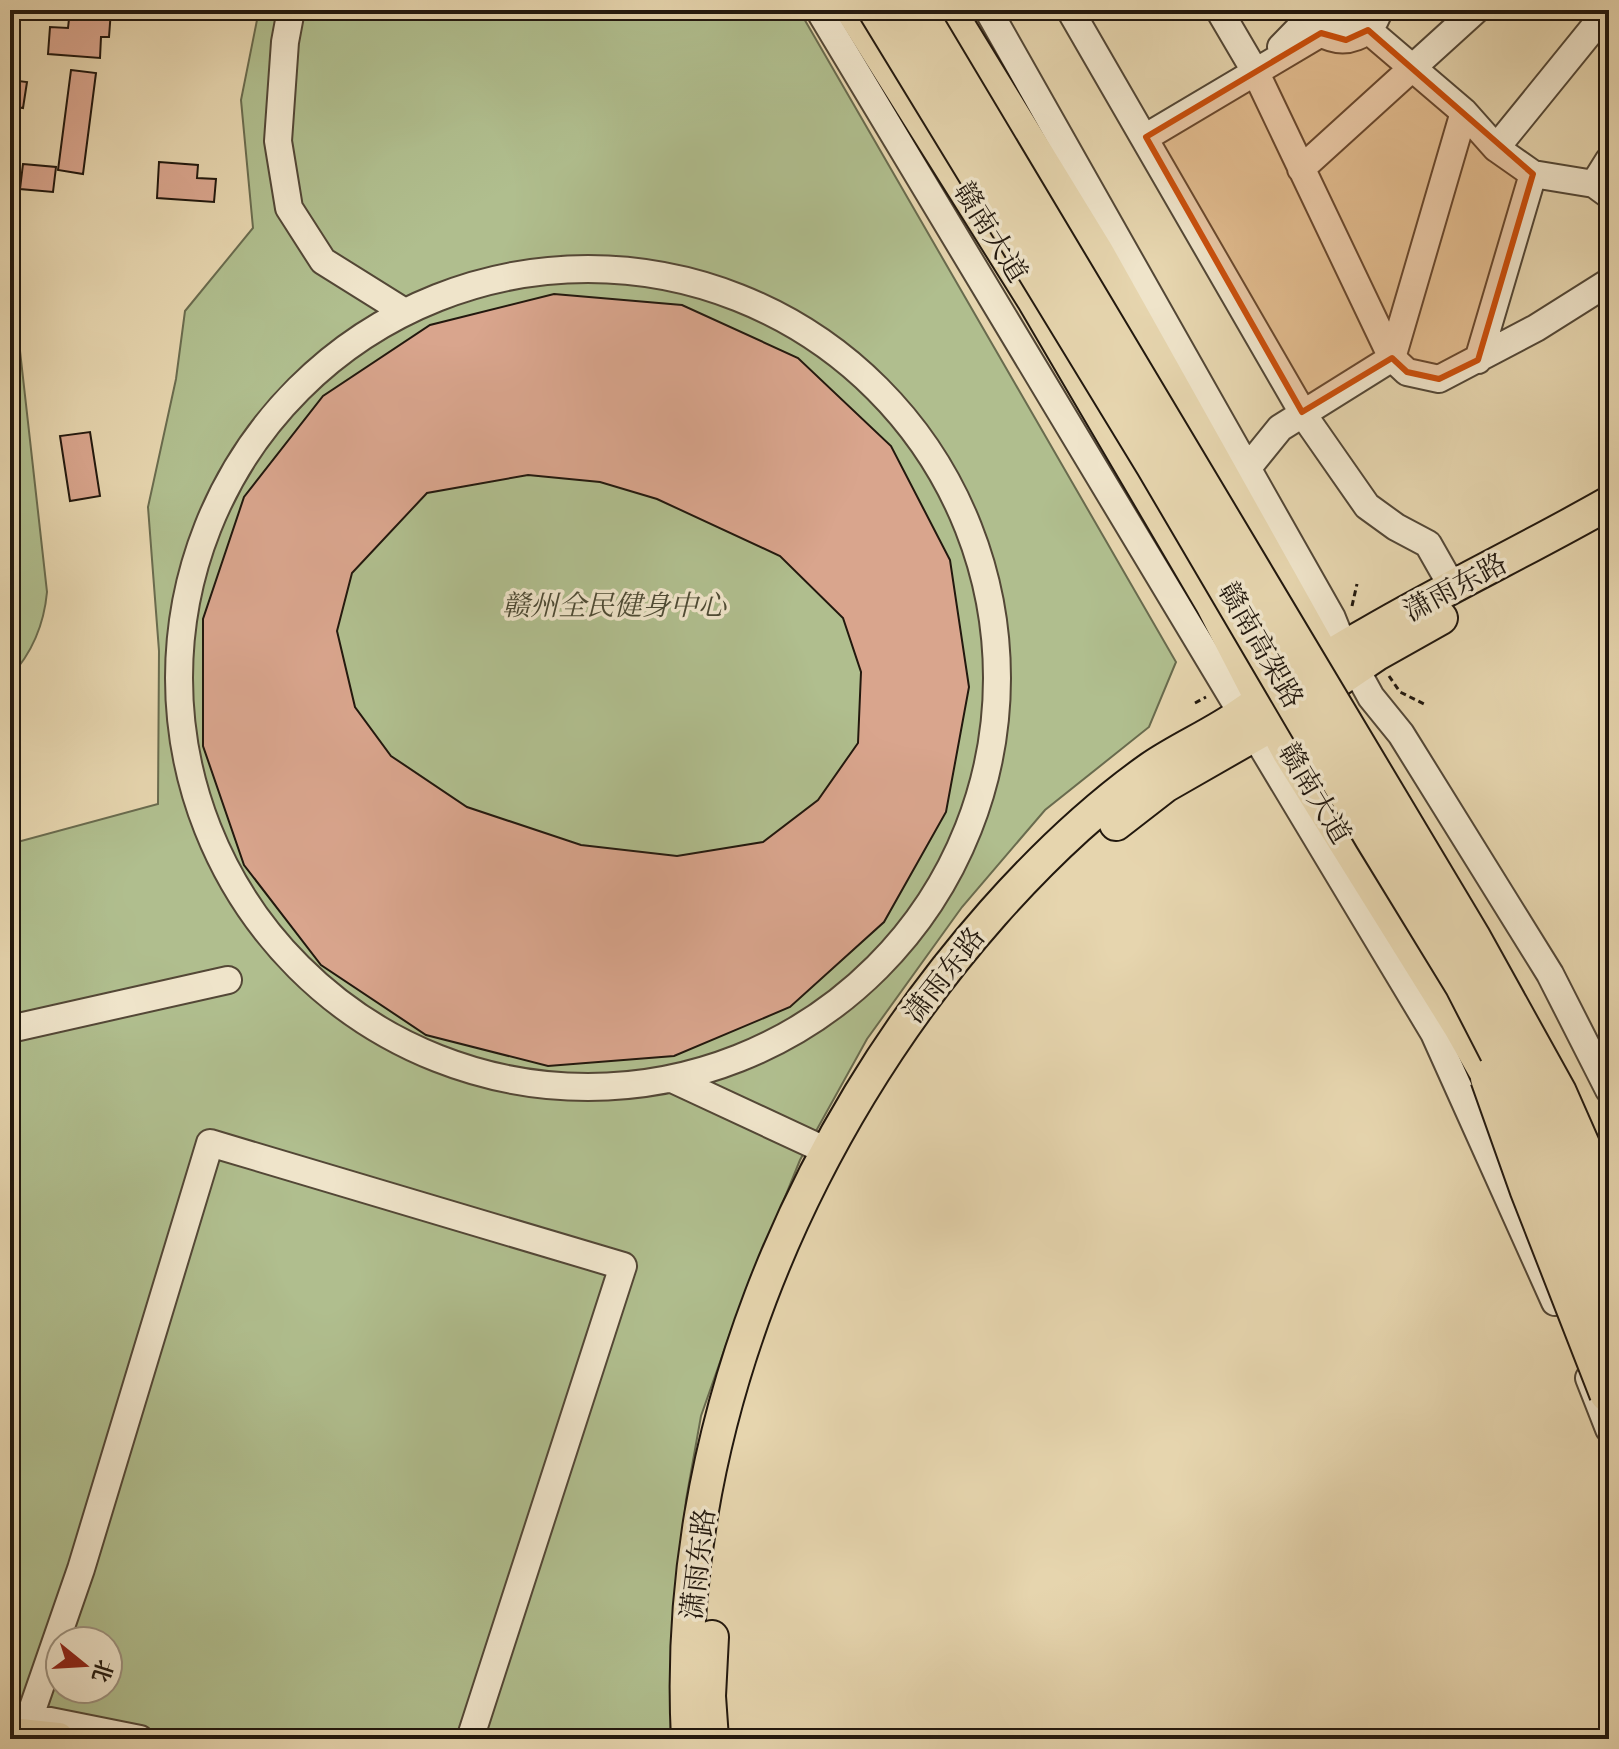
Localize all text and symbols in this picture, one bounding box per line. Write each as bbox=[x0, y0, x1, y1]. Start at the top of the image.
street label: 赣南大道 bbox=[946, 175, 1036, 289]
street label: 潇雨东路 bbox=[1397, 545, 1513, 629]
street label: 赣南高架路 bbox=[1211, 576, 1311, 714]
park label: 赣州全民健身中心 bbox=[502, 588, 727, 623]
street label: 赣南大道 bbox=[1271, 736, 1359, 850]
street label: 潇雨东路 bbox=[896, 920, 992, 1030]
street label: 潇雨东路 bbox=[674, 1506, 722, 1622]
north arrow bbox=[44, 1625, 124, 1705]
text: 北 bbox=[86, 1656, 119, 1686]

